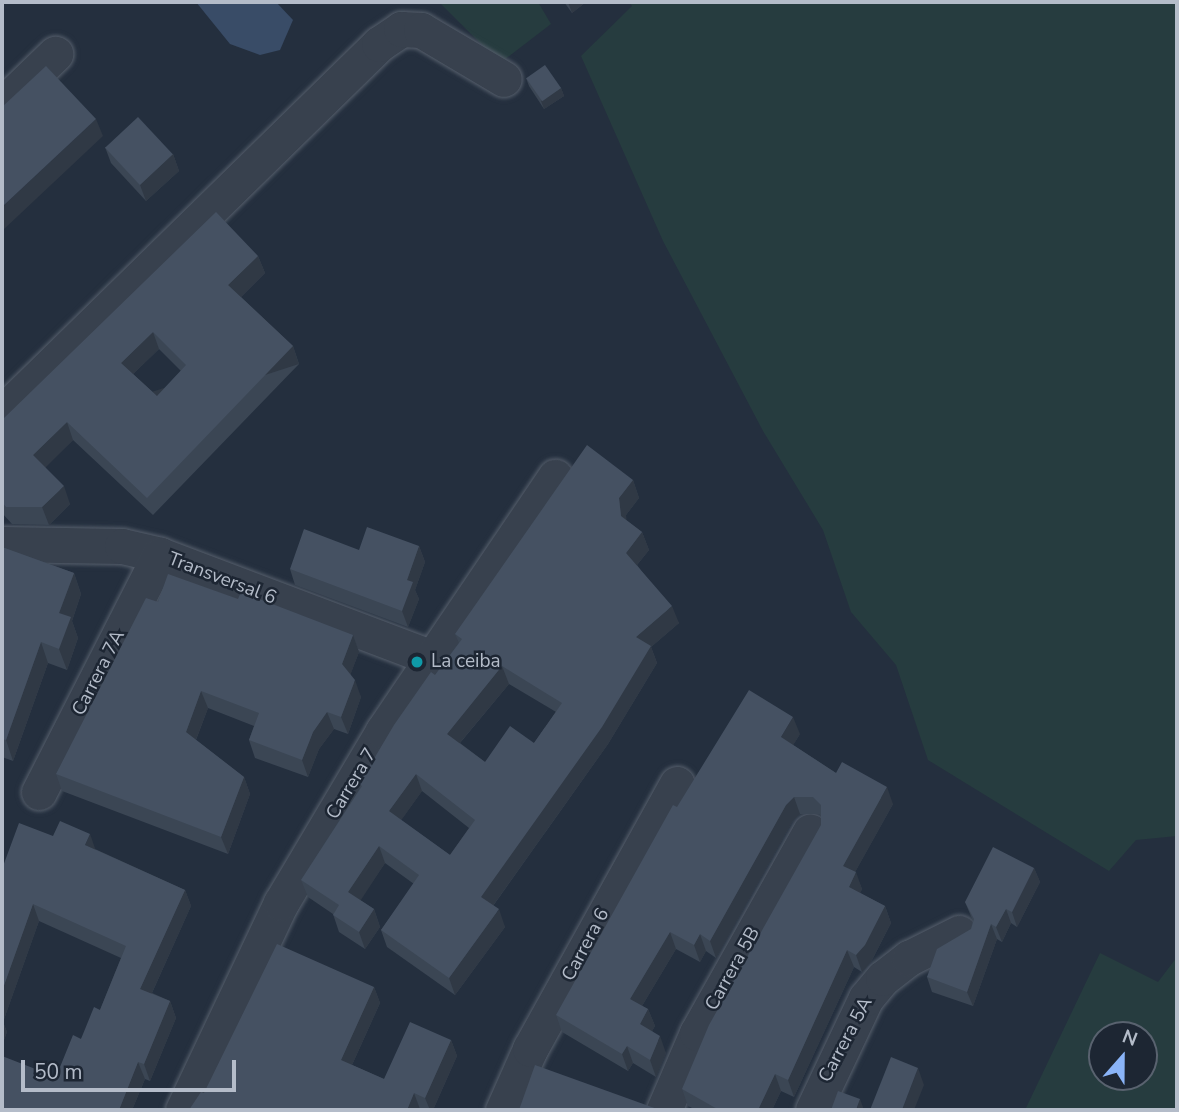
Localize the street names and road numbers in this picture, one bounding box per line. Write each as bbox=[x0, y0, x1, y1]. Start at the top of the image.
street label: Transversal 6 bbox=[165, 548, 279, 610]
street label: Carrera 7A bbox=[68, 626, 130, 720]
street label: Carrera 7 bbox=[322, 744, 382, 824]
street label: Carrera 6 bbox=[557, 905, 615, 985]
street label: Carrera 5B bbox=[701, 923, 765, 1015]
street label: Carrera 5A bbox=[814, 994, 878, 1086]

